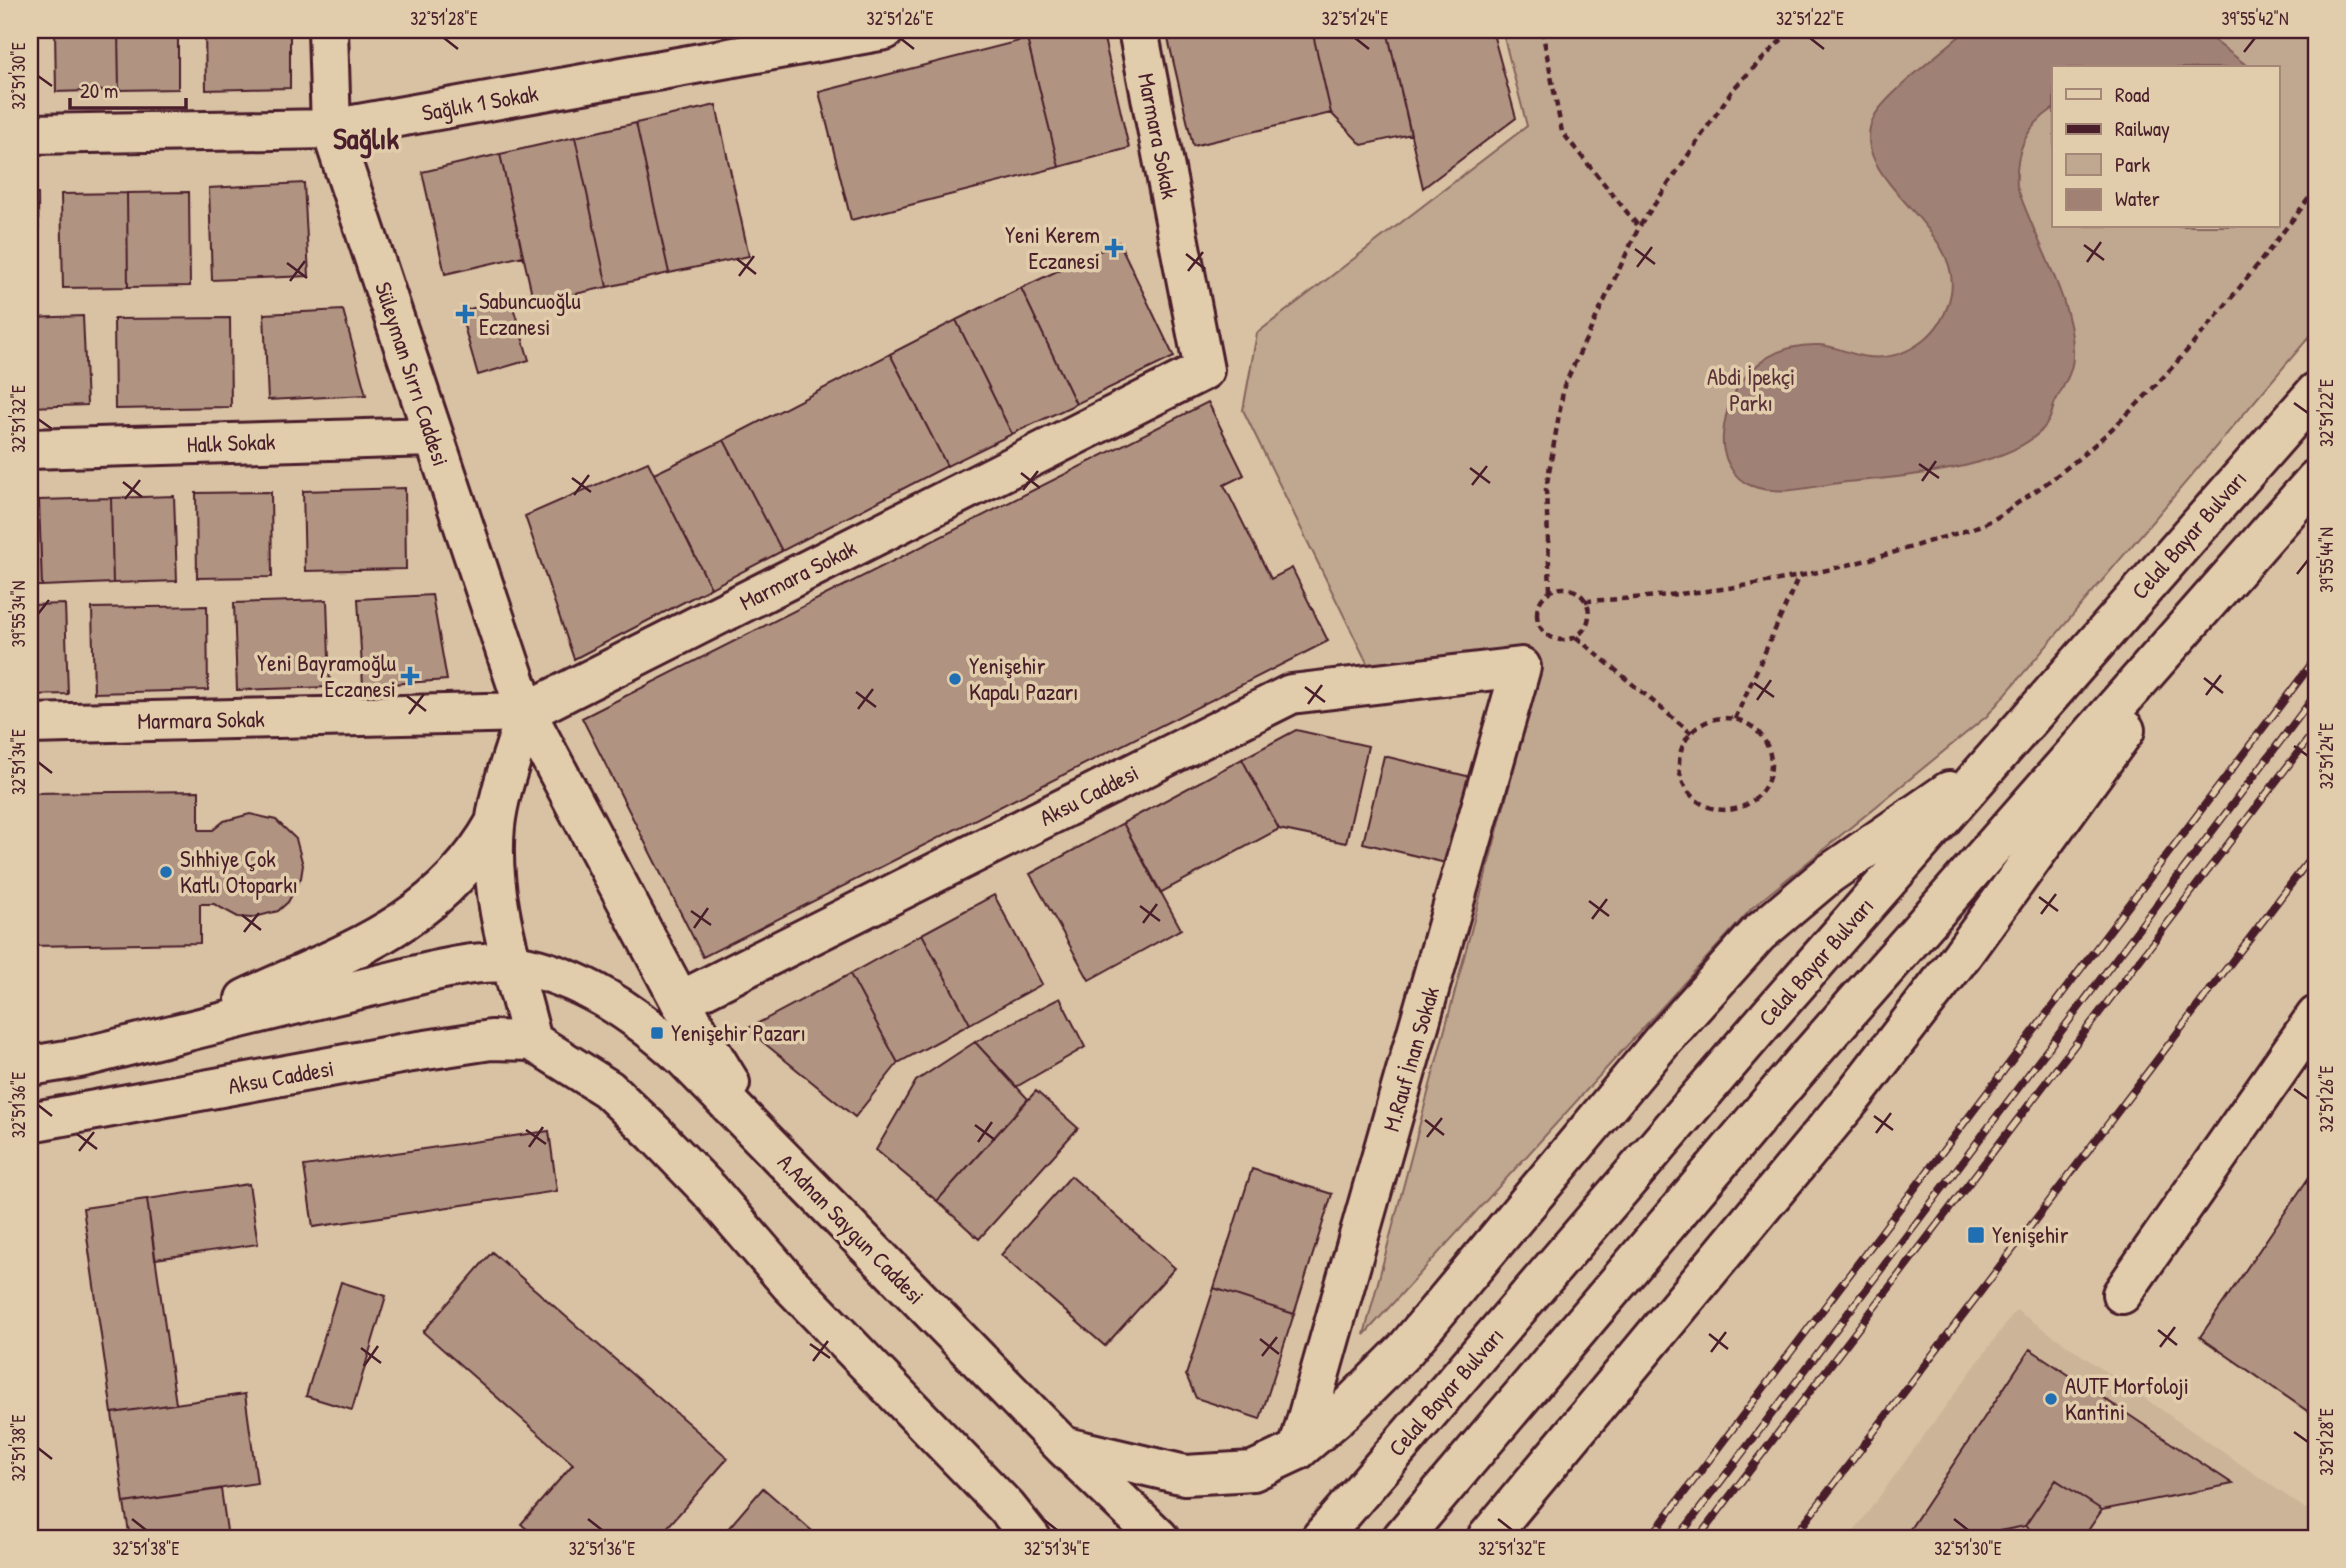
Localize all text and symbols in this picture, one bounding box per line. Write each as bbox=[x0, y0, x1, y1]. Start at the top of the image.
text: 32°51'28"E bbox=[410, 6, 478, 31]
text: 32°51'26"E bbox=[867, 6, 933, 31]
text: 32°51'24"E bbox=[1322, 6, 1388, 31]
text: 32°51'22"E bbox=[1776, 6, 1844, 31]
text: 39°55'42"N bbox=[2221, 6, 2289, 31]
text: 32°51'30"E bbox=[6, 42, 31, 110]
scale bar bbox=[70, 66, 186, 110]
legend bbox=[2052, 66, 2280, 228]
street label: Marmara Sokak bbox=[1131, 70, 1186, 202]
text: 20 m bbox=[80, 76, 118, 105]
street label: Sağlık 1 Sokak bbox=[419, 77, 541, 128]
text: Road bbox=[2115, 80, 2149, 109]
text: Railway bbox=[2115, 114, 2170, 143]
district label: Sağlık bbox=[333, 118, 400, 159]
text: Park bbox=[2115, 150, 2150, 179]
text: Water bbox=[2115, 184, 2160, 213]
place label: Yeni Kerem Eczanesi bbox=[1005, 219, 1100, 276]
marker: Yeni Kerem Eczanesi bbox=[1106, 240, 1122, 256]
street label: Süleyman Sırrı Caddesi bbox=[368, 278, 457, 470]
place label: Sabuncuoğlu Eczanesi bbox=[479, 285, 581, 342]
marker: Sabuncuoğlu Eczanesi bbox=[457, 306, 473, 322]
park label: Abdi İpekçi Parkı bbox=[1707, 361, 1795, 418]
text: 32°51'22"E bbox=[2314, 379, 2339, 447]
text: 32°51'32"E bbox=[6, 385, 31, 453]
street label: Halk Sokak bbox=[186, 425, 276, 460]
street label: Celal Bayar Bulvarı bbox=[2124, 464, 2253, 606]
text: 39°55'44"N bbox=[2314, 527, 2339, 593]
street label: Marmara Sokak bbox=[734, 532, 862, 617]
text: 39°55'34"N bbox=[6, 581, 31, 647]
place label: Yeni Bayramoğlu Eczanesi bbox=[257, 647, 396, 704]
place label: Yenişehir Kapalı Pazarı bbox=[969, 650, 1078, 707]
marker: Yeni Bayramoğlu Eczanesi bbox=[402, 668, 418, 684]
marker: Yenişehir Kapalı Pazarı bbox=[947, 671, 963, 687]
street label: Marmara Sokak bbox=[137, 703, 265, 736]
text: 32°51'24"E bbox=[2314, 723, 2339, 789]
text: 32°51'34"E bbox=[6, 729, 31, 795]
street label: Aksu Caddesi bbox=[1034, 756, 1143, 833]
place label: Sıhhiye Çok Katlı Otoparkı bbox=[180, 843, 298, 900]
marker: Sıhhiye Çok Katlı Otoparkı bbox=[158, 864, 174, 880]
street label: Celal Bayar Bulvarı bbox=[1751, 891, 1880, 1033]
street label: M.Rauf İnan Sokak bbox=[1375, 982, 1446, 1135]
place label: Yenişehir Pazarı bbox=[671, 1017, 806, 1048]
marker: Yenişehir Pazarı bbox=[649, 1025, 665, 1041]
street label: Aksu Caddesi bbox=[226, 1052, 336, 1101]
text: 32°51'26"E bbox=[2314, 1066, 2339, 1132]
text: 32°51'36"E bbox=[6, 1072, 31, 1138]
street label: A.Adnan Saygun Caddesi bbox=[771, 1146, 931, 1311]
place label: Yenişehir bbox=[1992, 1219, 2069, 1250]
marker: Yenişehir bbox=[1966, 1225, 1986, 1245]
street label: Celal Bayar Bulvarı bbox=[1381, 1321, 1510, 1463]
place label: AUTF Morfoloji Kantini bbox=[2065, 1370, 2189, 1427]
marker: AUTF Morfoloji Kantini bbox=[2043, 1391, 2059, 1407]
text: 32°51'28"E bbox=[2314, 1408, 2339, 1476]
text: 32°51'38"E bbox=[6, 1414, 31, 1482]
text: 32°51'38"E bbox=[112, 1536, 180, 1561]
text: 32°51'36"E bbox=[569, 1536, 635, 1561]
text: 32°51'34"E bbox=[1024, 1536, 1090, 1561]
text: 32°51'32"E bbox=[1478, 1536, 1546, 1561]
text: 32°51'30"E bbox=[1934, 1536, 2002, 1561]

